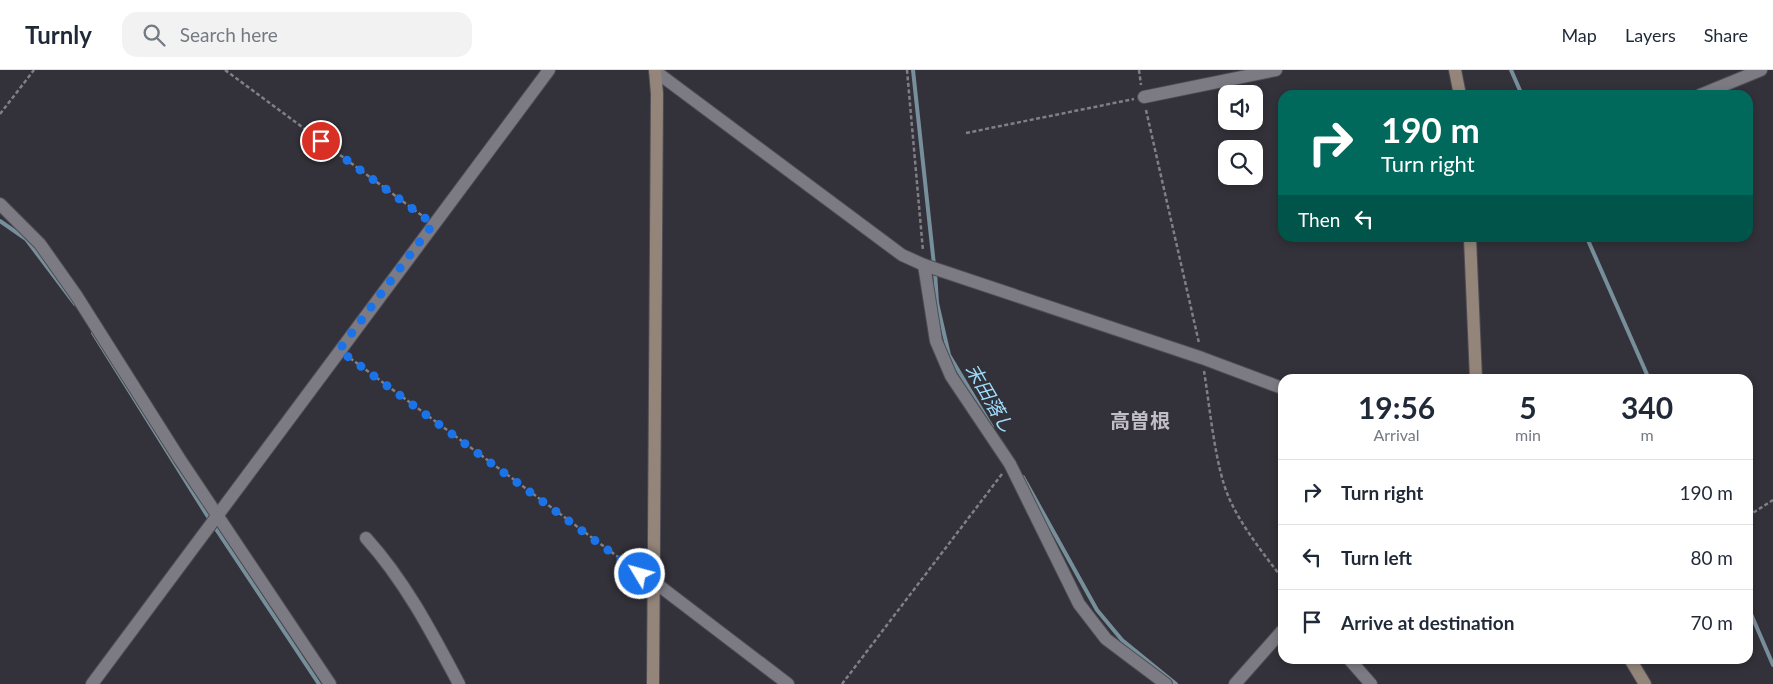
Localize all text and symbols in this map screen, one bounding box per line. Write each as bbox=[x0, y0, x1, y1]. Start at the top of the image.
search box bbox=[122, 12, 472, 57]
text: Turnly bbox=[25, 20, 92, 49]
icon: search bbox=[140, 21, 168, 49]
text: Search here bbox=[180, 23, 278, 46]
text: Map bbox=[1561, 24, 1597, 46]
text: Layers bbox=[1625, 24, 1676, 46]
text: Share bbox=[1704, 24, 1748, 46]
map controls bbox=[1218, 85, 1263, 185]
button: sound bbox=[1218, 85, 1263, 130]
text: 190 m bbox=[1381, 108, 1480, 150]
icon: right bbox=[1298, 110, 1363, 175]
pin bbox=[300, 120, 342, 162]
icon: arrive bbox=[307, 127, 335, 155]
button: search bbox=[1218, 140, 1263, 185]
text: Turn right bbox=[1381, 150, 1475, 177]
icon: left bbox=[1350, 205, 1378, 233]
text: Then bbox=[1298, 208, 1340, 231]
water label: 末田落し bbox=[961, 359, 1019, 436]
text: 19:56 bbox=[1358, 389, 1435, 425]
text: 5 bbox=[1519, 389, 1537, 425]
text: 340 bbox=[1621, 389, 1673, 425]
district label: 高曽根 bbox=[1110, 408, 1170, 432]
text: Arrival bbox=[1373, 425, 1420, 444]
text: min bbox=[1515, 425, 1541, 444]
text: m bbox=[1640, 425, 1654, 444]
icon: right bbox=[1298, 478, 1326, 506]
text: Turn right bbox=[1341, 481, 1423, 504]
text: 190 m bbox=[1679, 481, 1733, 504]
icon: left bbox=[1298, 543, 1326, 571]
text: Turn left bbox=[1341, 546, 1412, 569]
text: 80 m bbox=[1690, 546, 1733, 569]
position arrow bbox=[613, 547, 665, 599]
icon: arrive bbox=[1298, 608, 1326, 636]
text: Arrive at destination bbox=[1341, 611, 1514, 634]
text: 70 m bbox=[1690, 611, 1733, 634]

